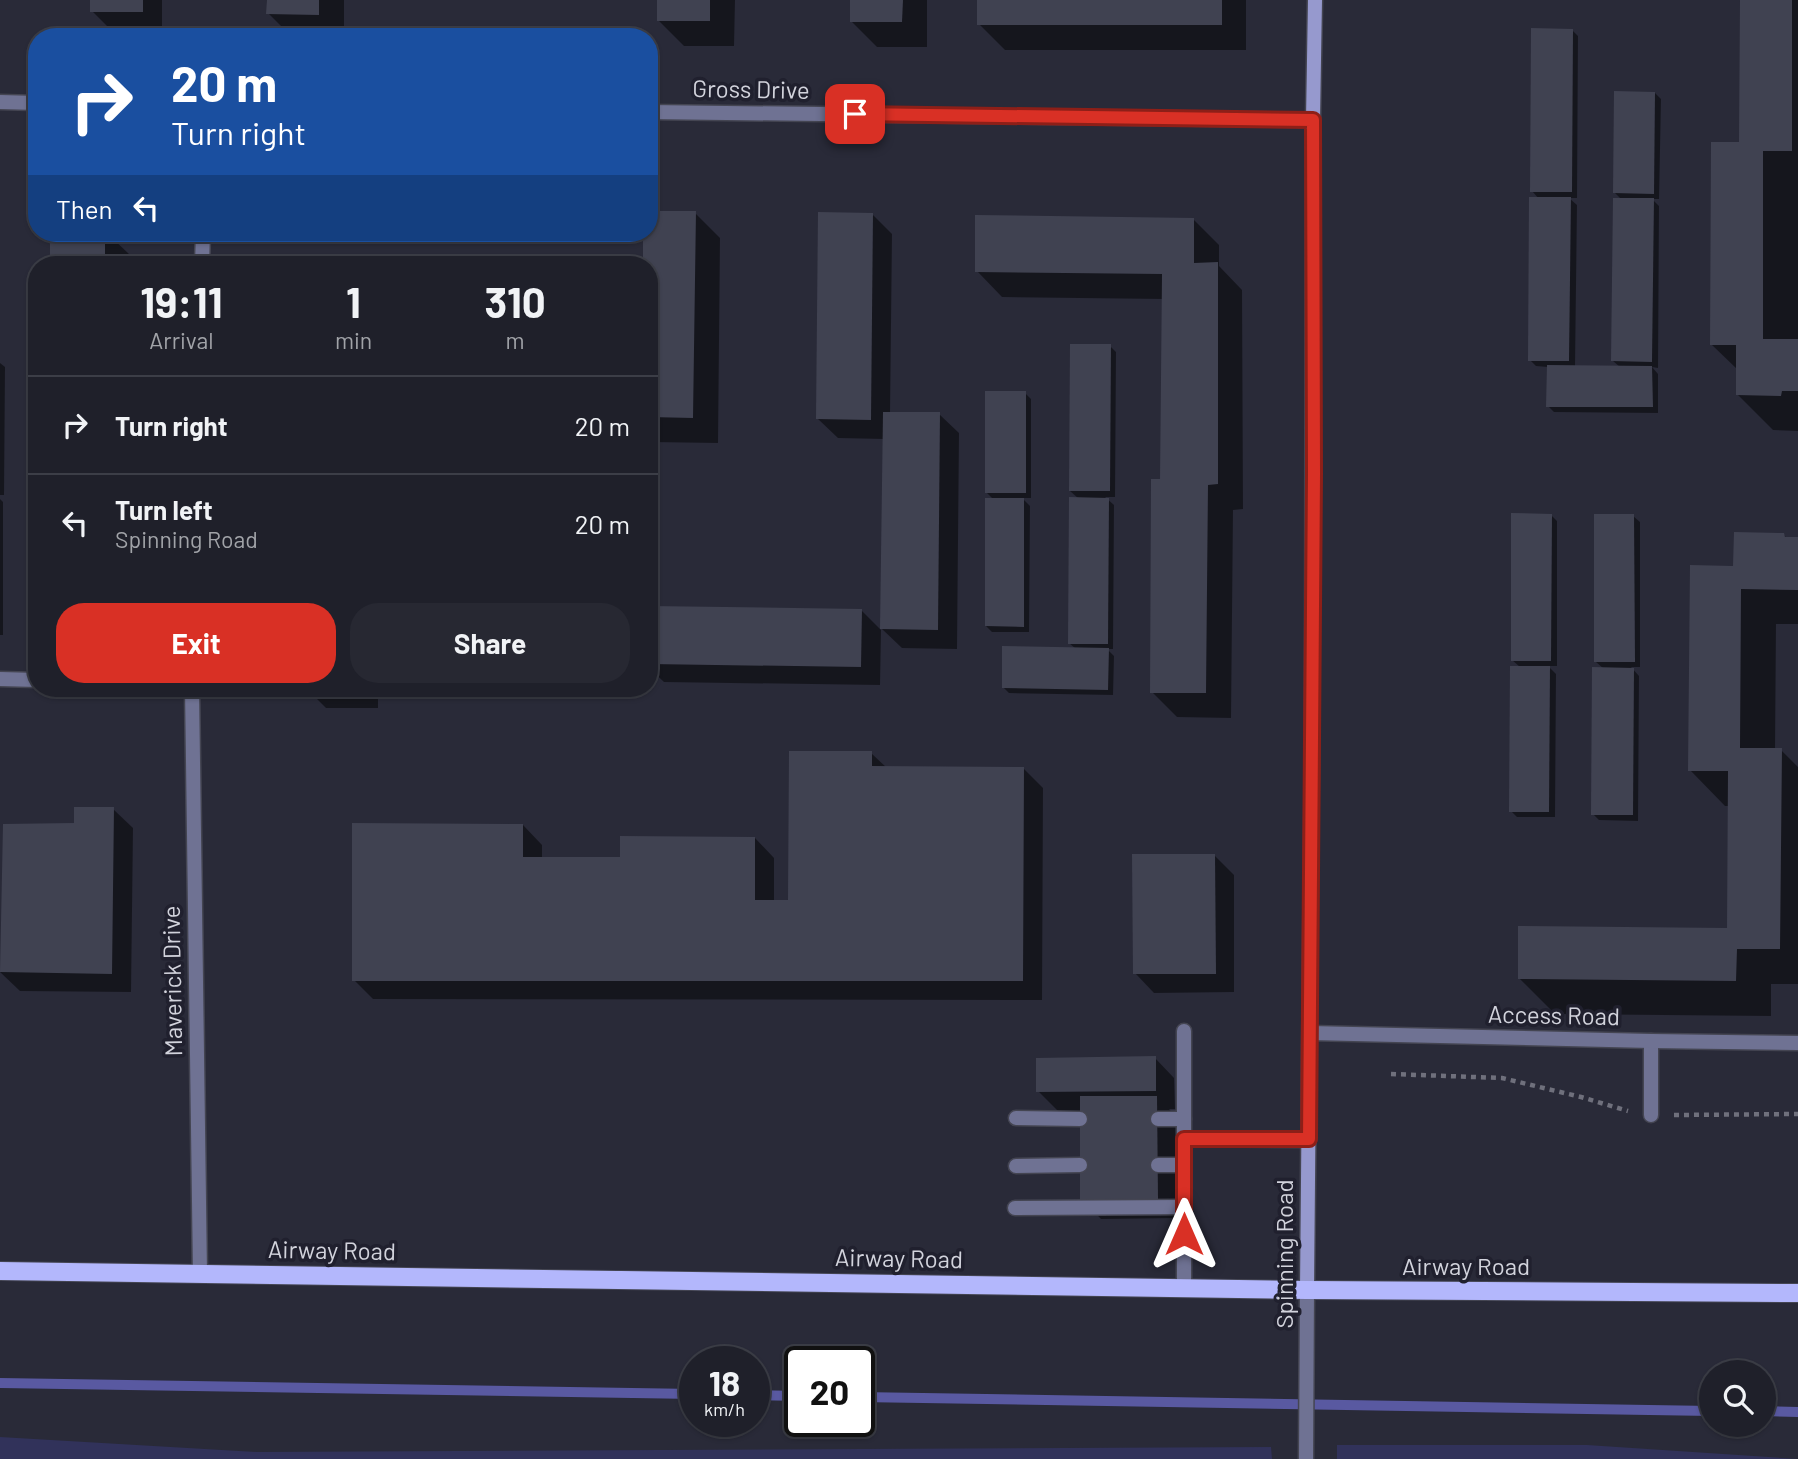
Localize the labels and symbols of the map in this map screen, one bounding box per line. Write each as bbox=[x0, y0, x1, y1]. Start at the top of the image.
street label: Gross Drive bbox=[692, 73, 810, 104]
pin bbox=[825, 84, 885, 144]
street label: Maverick Drive bbox=[156, 905, 187, 1057]
street label: Access Road bbox=[1488, 999, 1620, 1030]
street label: Spinning Road bbox=[1269, 1179, 1298, 1329]
position arrow bbox=[1147, 1197, 1221, 1271]
street label: Airway Road bbox=[268, 1234, 396, 1265]
street label: Airway Road bbox=[835, 1242, 963, 1273]
street label: Airway Road bbox=[1402, 1251, 1530, 1280]
speed limit sign: 20 bbox=[784, 1346, 875, 1437]

